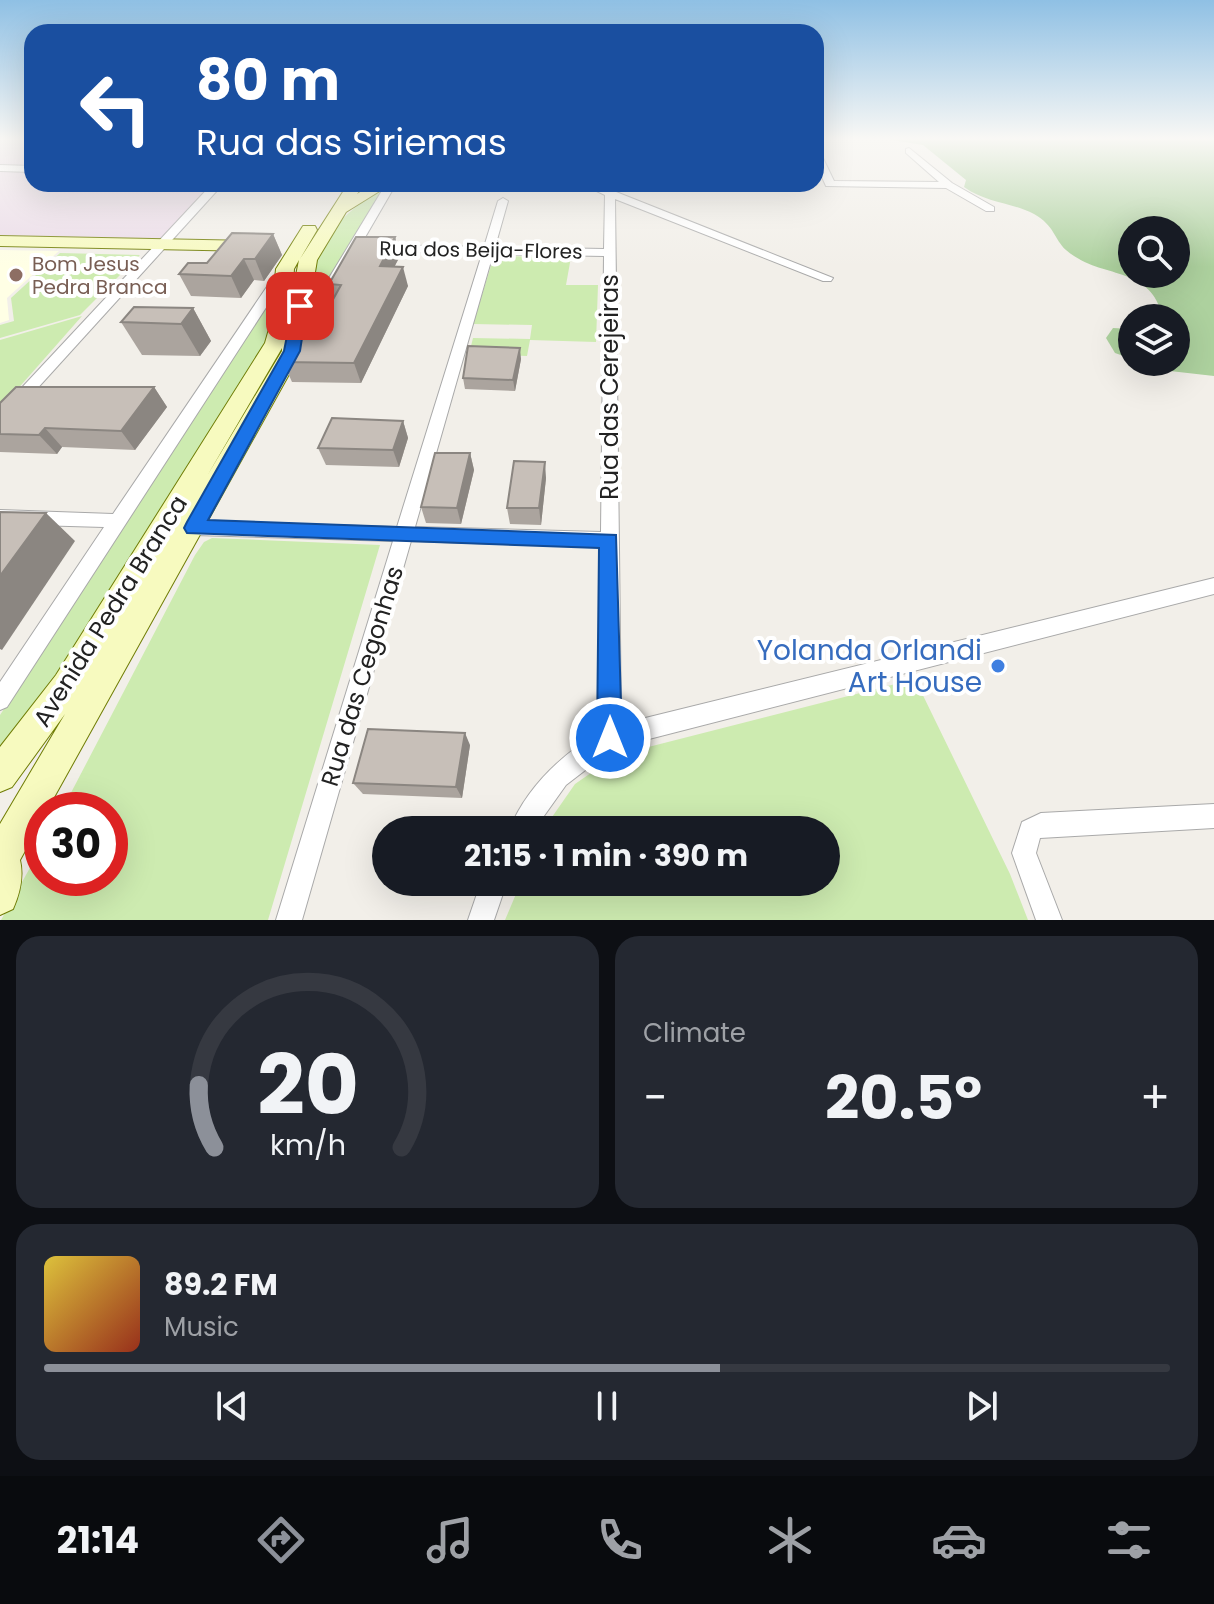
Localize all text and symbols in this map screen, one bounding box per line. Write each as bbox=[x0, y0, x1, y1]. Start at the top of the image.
text: 80 m bbox=[196, 41, 340, 120]
icon: left bbox=[64, 56, 168, 160]
text: Rua das Siriemas bbox=[196, 117, 507, 168]
map controls bbox=[1118, 216, 1190, 376]
button: search bbox=[1118, 216, 1190, 288]
street label: Rua dos Beija-Flores bbox=[379, 234, 583, 266]
place label: Bom Jesus Pedra Branca bbox=[32, 250, 168, 301]
marker: Bom Jesus Pedra Branca bbox=[7, 266, 25, 284]
pin bbox=[266, 272, 334, 340]
street label: Rua das Cerejeiras bbox=[593, 274, 626, 500]
icon: arrive bbox=[278, 284, 322, 328]
button: layers bbox=[1118, 304, 1190, 376]
street label: Avenida Pedra Branca bbox=[25, 489, 195, 733]
street label: Rua das Cegonhas bbox=[313, 562, 411, 790]
place label: Yolanda Orlandi Art House bbox=[757, 631, 982, 702]
marker: Yolanda Orlandi Art House bbox=[989, 657, 1007, 675]
position arrow bbox=[568, 696, 652, 780]
speed limit sign: 30 bbox=[24, 792, 128, 896]
text: 21:15 · 1 min · 390 m bbox=[464, 834, 748, 877]
text: Climate bbox=[643, 1015, 746, 1051]
text: 20 bbox=[257, 1027, 358, 1143]
text: 20.5° bbox=[825, 1056, 982, 1140]
text: − bbox=[643, 1067, 667, 1128]
text: + bbox=[1140, 1067, 1170, 1128]
text: km/h bbox=[269, 1125, 346, 1165]
text: 89.2 FM bbox=[164, 1263, 278, 1306]
text: Music bbox=[164, 1309, 239, 1345]
icon: previous bbox=[210, 1384, 254, 1428]
icon: pause bbox=[585, 1384, 629, 1428]
icon: next bbox=[960, 1384, 1004, 1428]
icon: directions bbox=[253, 1512, 309, 1568]
icon: music bbox=[422, 1512, 478, 1568]
icon: phone bbox=[592, 1512, 648, 1568]
icon: climate bbox=[762, 1512, 818, 1568]
icon: car bbox=[931, 1512, 987, 1568]
icon: filters bbox=[1101, 1512, 1157, 1568]
text: 21:14 bbox=[57, 1515, 139, 1566]

